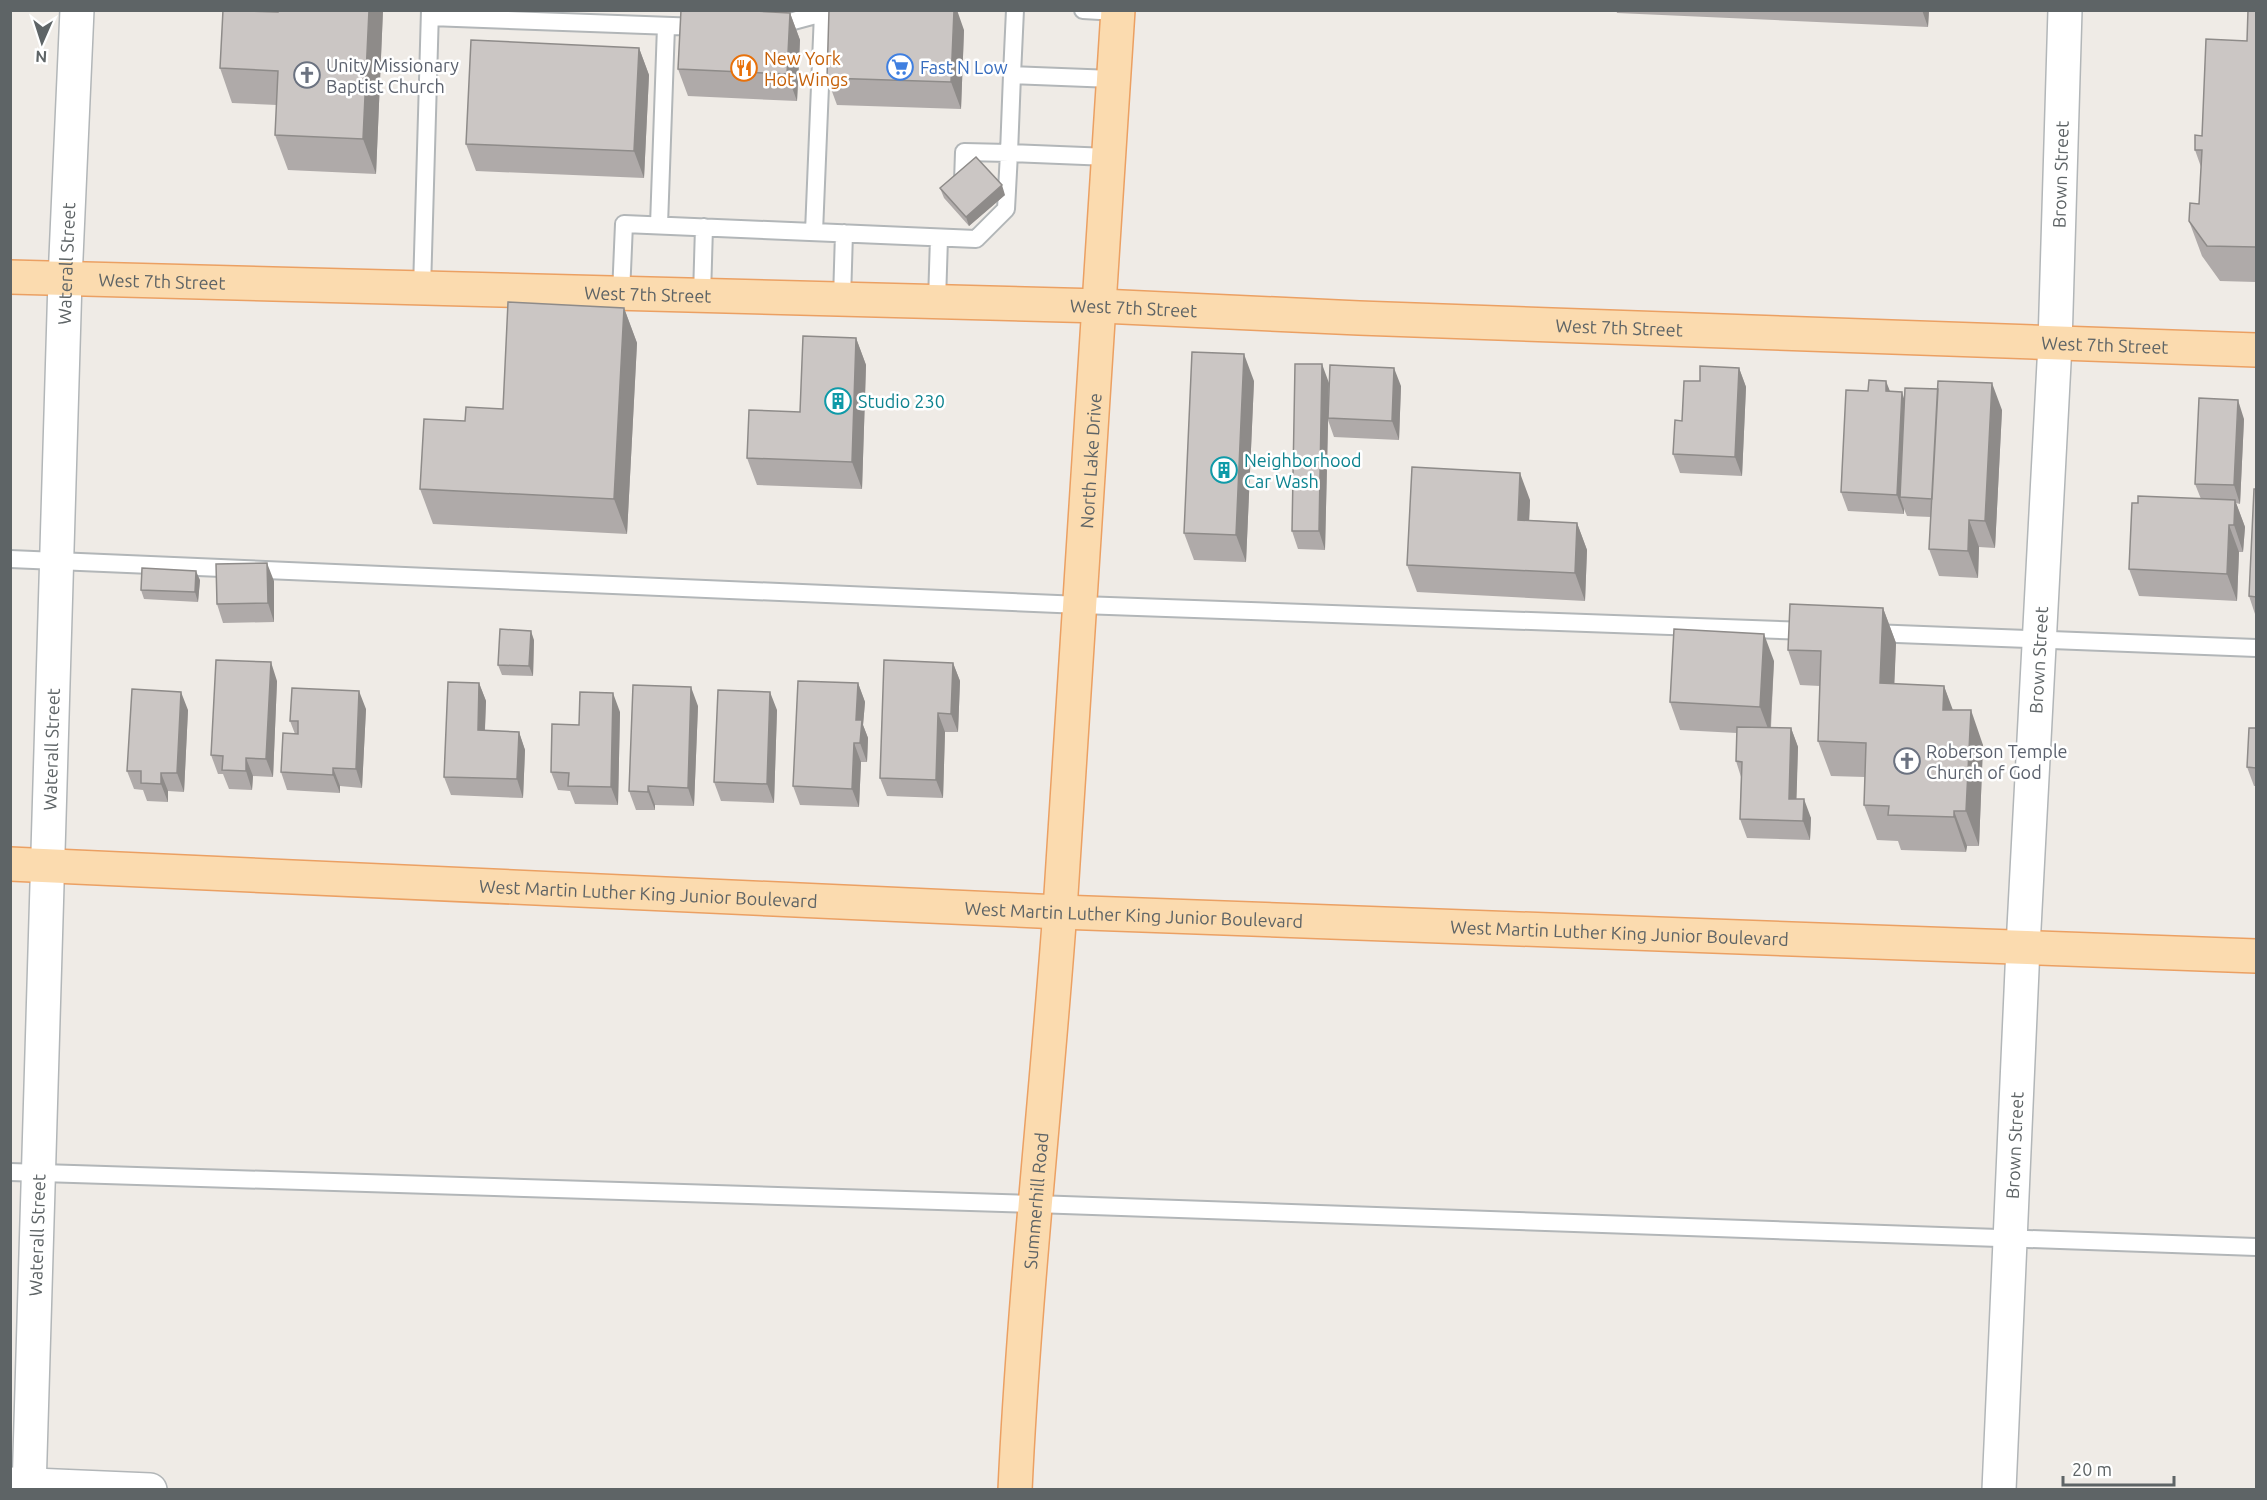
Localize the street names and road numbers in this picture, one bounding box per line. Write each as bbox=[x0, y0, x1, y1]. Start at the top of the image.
street label: Brown Street bbox=[2048, 120, 2072, 228]
street label: Waterall Street bbox=[54, 202, 78, 325]
street label: West 7th Street bbox=[98, 269, 226, 293]
street label: West 7th Street bbox=[584, 282, 712, 306]
street label: West 7th Street bbox=[1070, 295, 1198, 320]
street label: West 7th Street bbox=[1555, 315, 1683, 340]
street label: West 7th Street bbox=[2041, 332, 2169, 357]
street label: North Lake Drive bbox=[1076, 393, 1105, 529]
street label: Brown Street bbox=[2025, 606, 2051, 714]
street label: Waterall Street bbox=[39, 688, 63, 811]
street label: West Martin Luther King Junior Boulevard bbox=[479, 875, 818, 911]
street label: West Martin Luther King Junior Boulevard bbox=[964, 898, 1303, 931]
street label: West Martin Luther King Junior Boulevard bbox=[1450, 916, 1789, 949]
street label: Brown Street bbox=[2002, 1091, 2027, 1199]
street label: Summerhill Road bbox=[1020, 1131, 1051, 1270]
street label: Waterall Street bbox=[25, 1174, 48, 1297]

